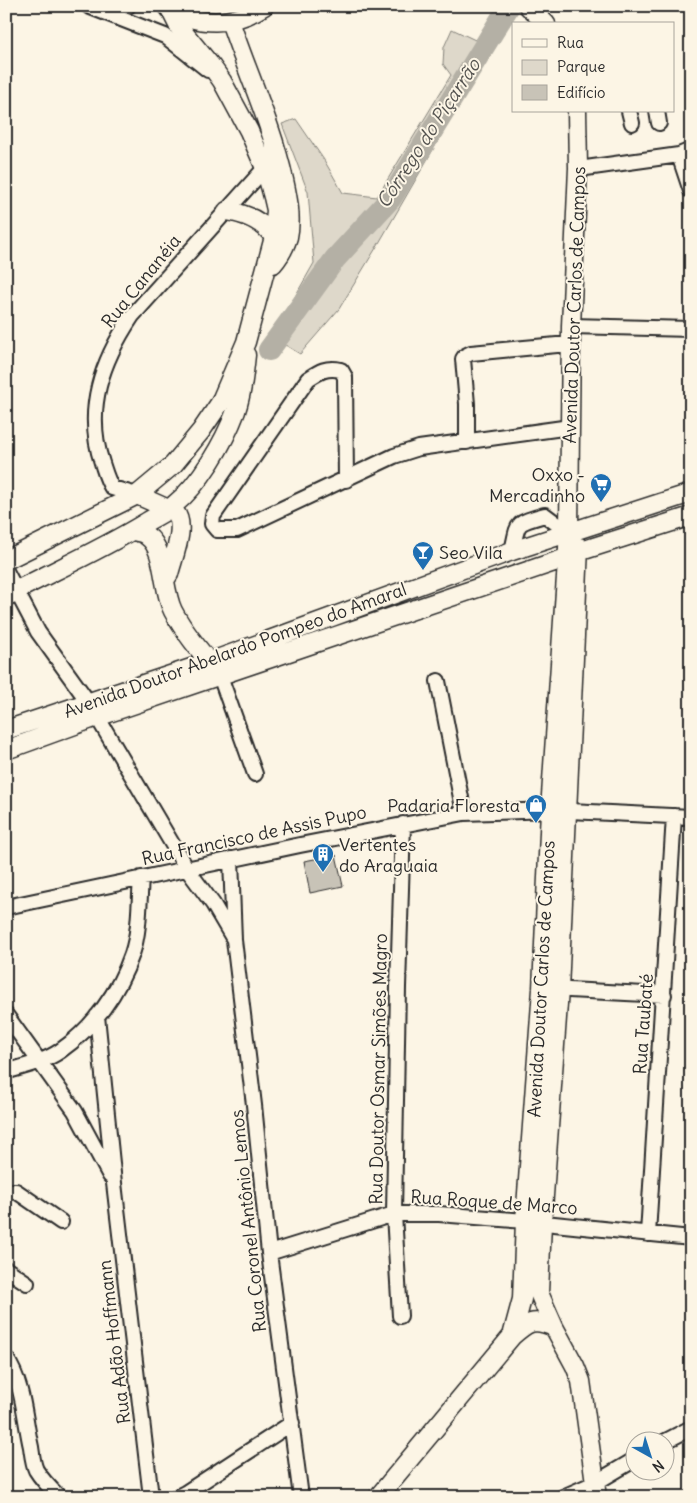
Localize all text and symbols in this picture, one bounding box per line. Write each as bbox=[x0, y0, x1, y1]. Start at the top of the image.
legend bbox=[512, 22, 674, 112]
text: Rua bbox=[557, 33, 584, 52]
water label: Córrego do Piçarrão bbox=[371, 53, 486, 212]
text: Parque bbox=[557, 57, 605, 76]
text: Edifício bbox=[557, 83, 605, 102]
street label: Avenida Doutor Carlos de Campos bbox=[558, 166, 590, 444]
street label: Rua Cananéia bbox=[96, 230, 186, 332]
place label: Oxxo - Mercadinho bbox=[489, 463, 585, 507]
supermarket icon: Oxxo - Mercadinho bbox=[589, 472, 613, 503]
bar icon: Seo Vila bbox=[411, 540, 435, 571]
place label: Seo Vila bbox=[439, 541, 503, 564]
street label: Avenida Doutor Abelardo Pompeo do Amaral bbox=[60, 577, 410, 723]
shop icon: Padaria Floresta bbox=[524, 793, 548, 824]
place label: Padaria Floresta bbox=[387, 794, 520, 817]
street label: Rua Francisco de Assis Pupo bbox=[140, 800, 368, 870]
place label: Vertentes do Araguaia bbox=[339, 833, 438, 877]
street label: Avenida Doutor Carlos de Campos bbox=[522, 840, 560, 1118]
building icon: Vertentes do Araguaia bbox=[311, 842, 335, 873]
street label: Rua Doutor Osmar Simões Magro bbox=[364, 933, 392, 1205]
street label: Rua Taubaté bbox=[628, 973, 658, 1075]
street label: Rua Coronel Antônio Lemos bbox=[225, 1109, 271, 1333]
street label: Rua Roque de Marco bbox=[410, 1185, 578, 1219]
street label: Rua Adão Hoffmann bbox=[93, 1259, 135, 1425]
north arrow bbox=[624, 1430, 674, 1480]
text: N bbox=[649, 1456, 668, 1476]

